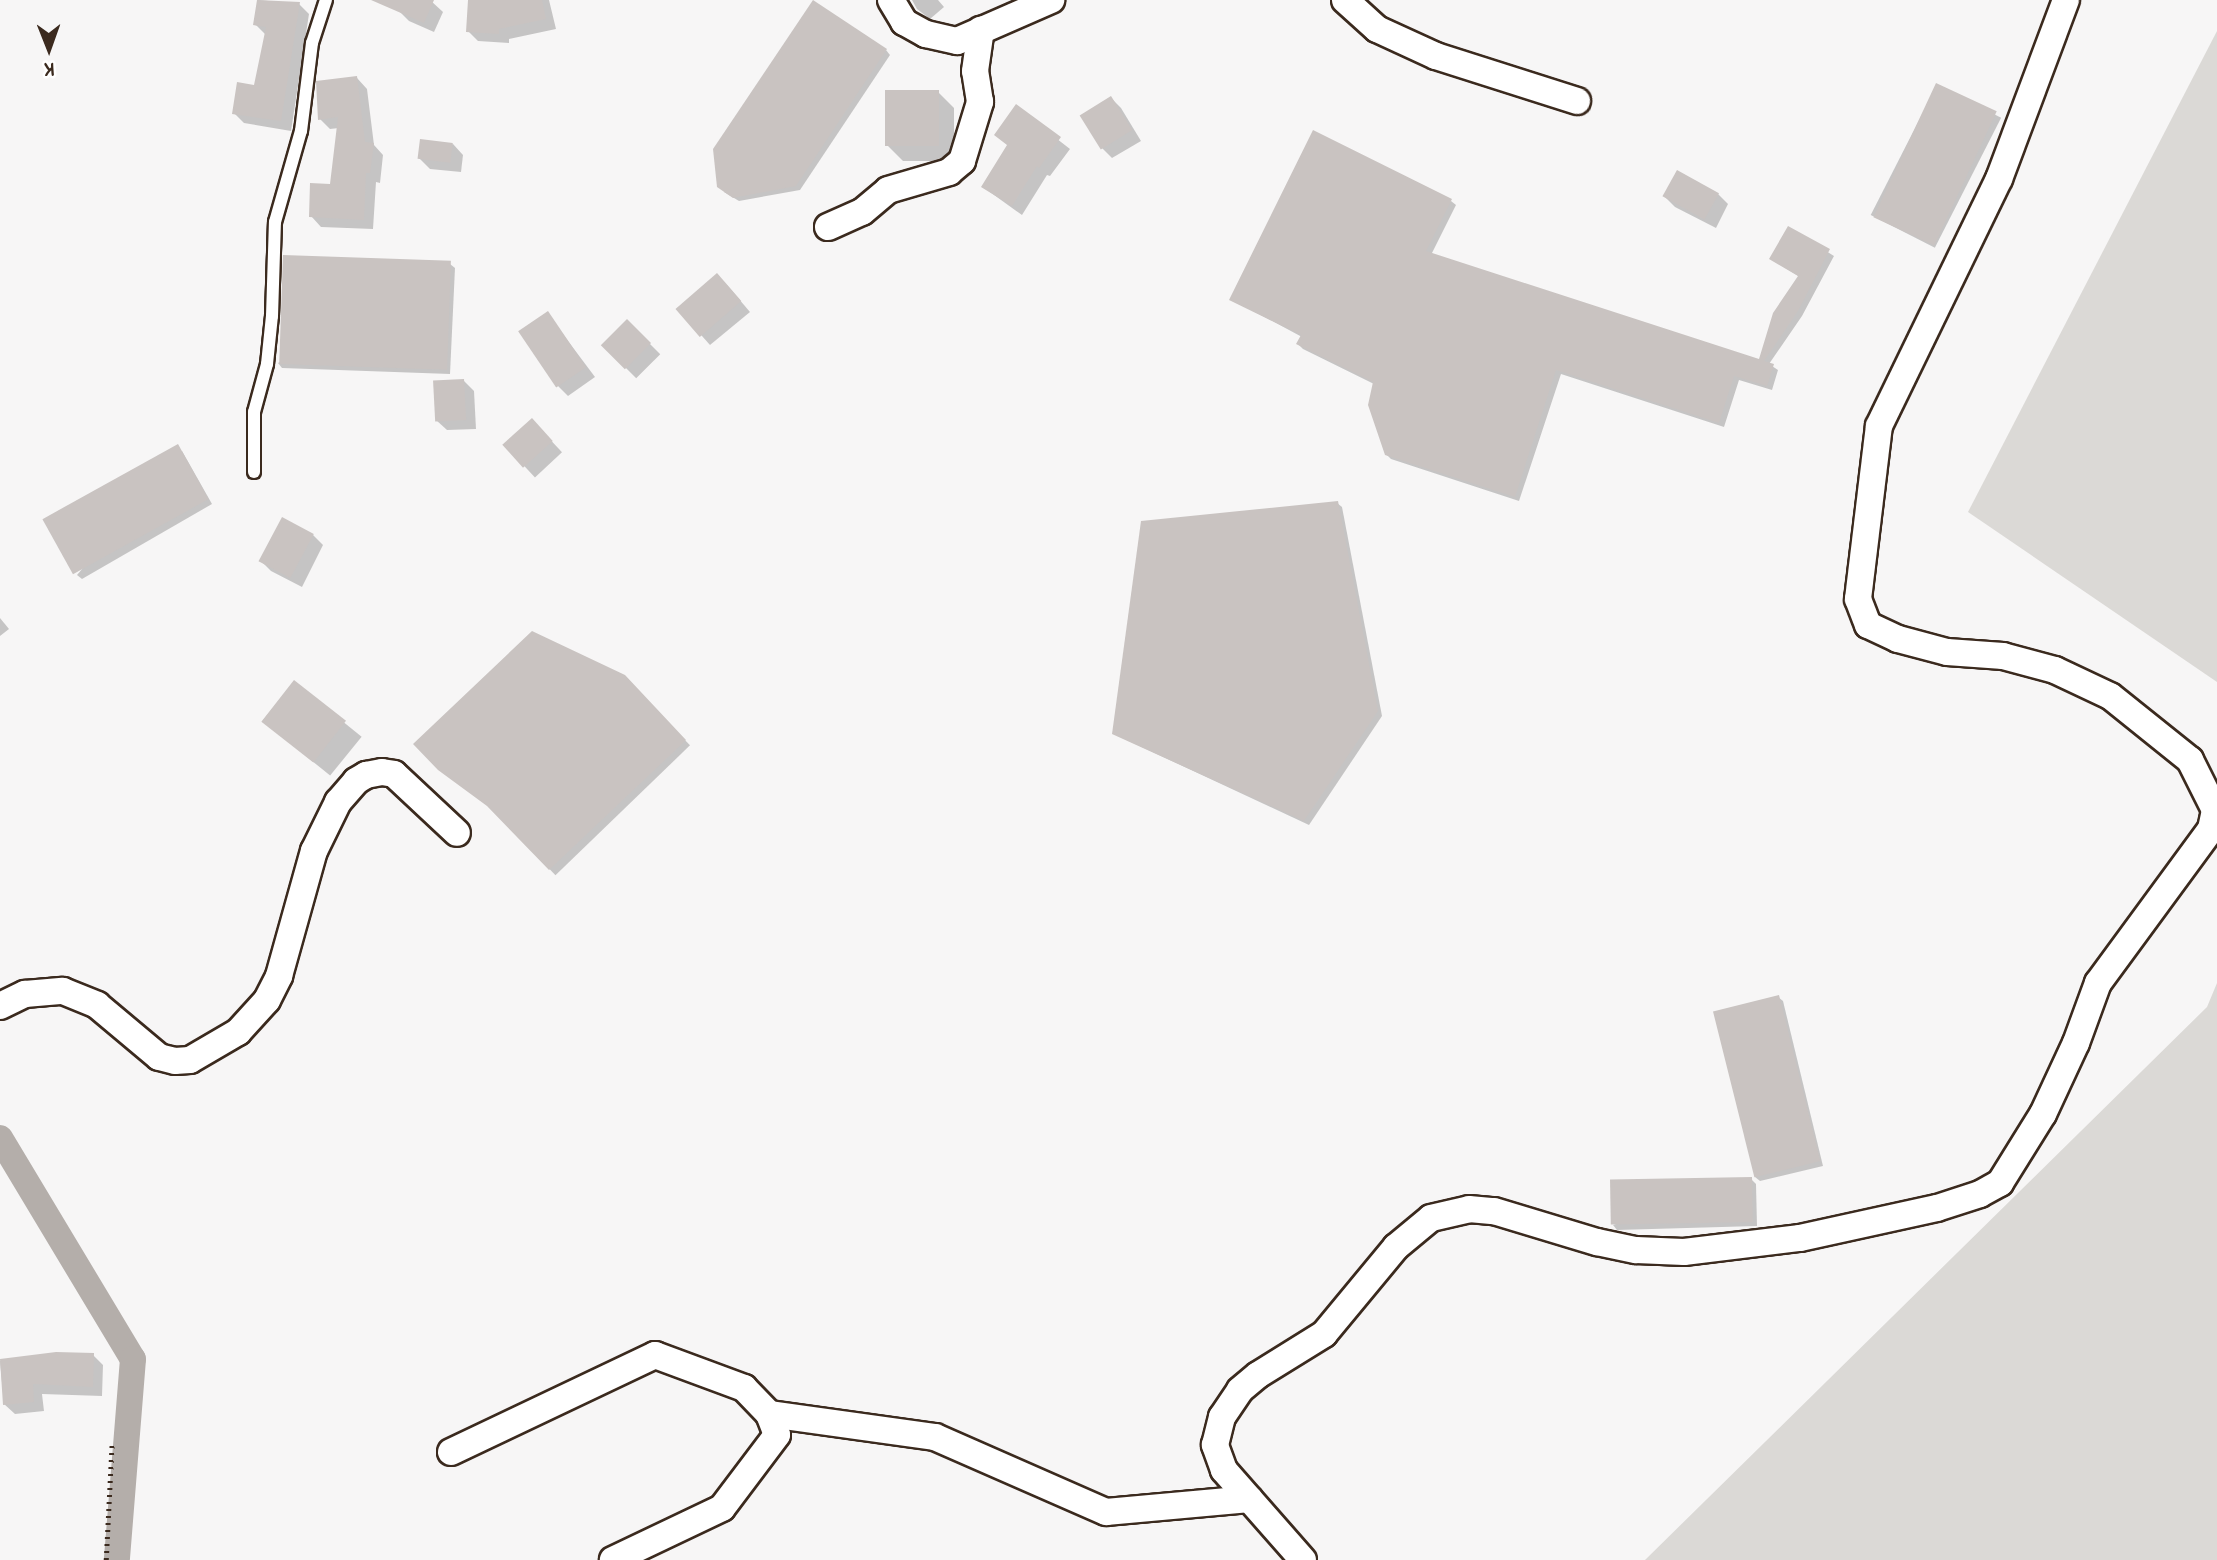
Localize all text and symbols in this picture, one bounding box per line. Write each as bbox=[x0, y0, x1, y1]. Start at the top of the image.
north arrow bbox=[14, 14, 84, 84]
text: K bbox=[44, 57, 55, 83]

